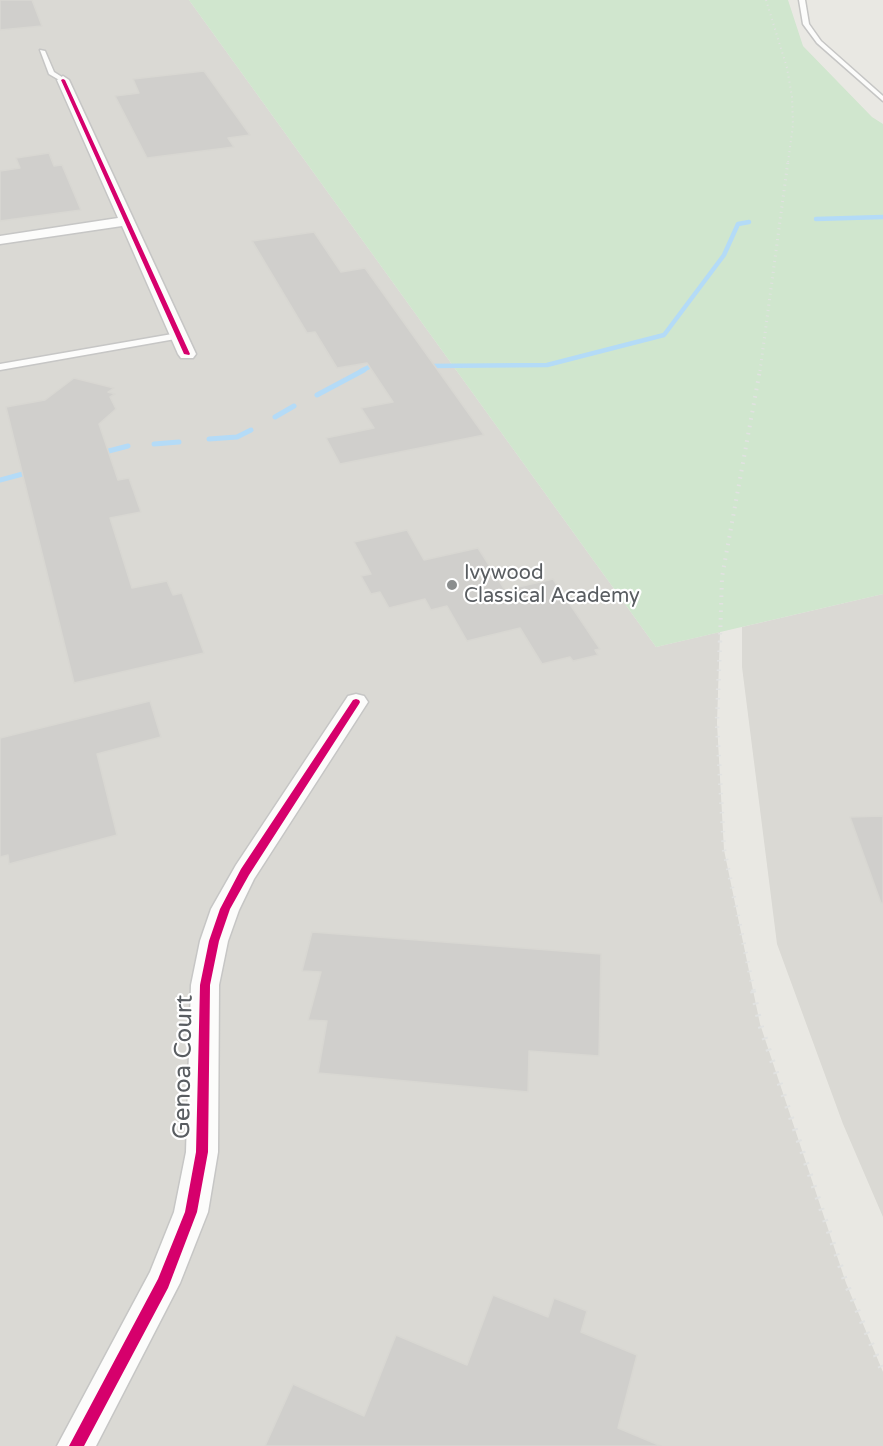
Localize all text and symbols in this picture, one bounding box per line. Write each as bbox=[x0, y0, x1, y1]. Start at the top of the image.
place label: Ivywood Classical Academy bbox=[464, 562, 640, 609]
marker: Ivywood Classical Academy bbox=[445, 578, 459, 592]
street label: Genoa Court bbox=[168, 994, 200, 1140]

